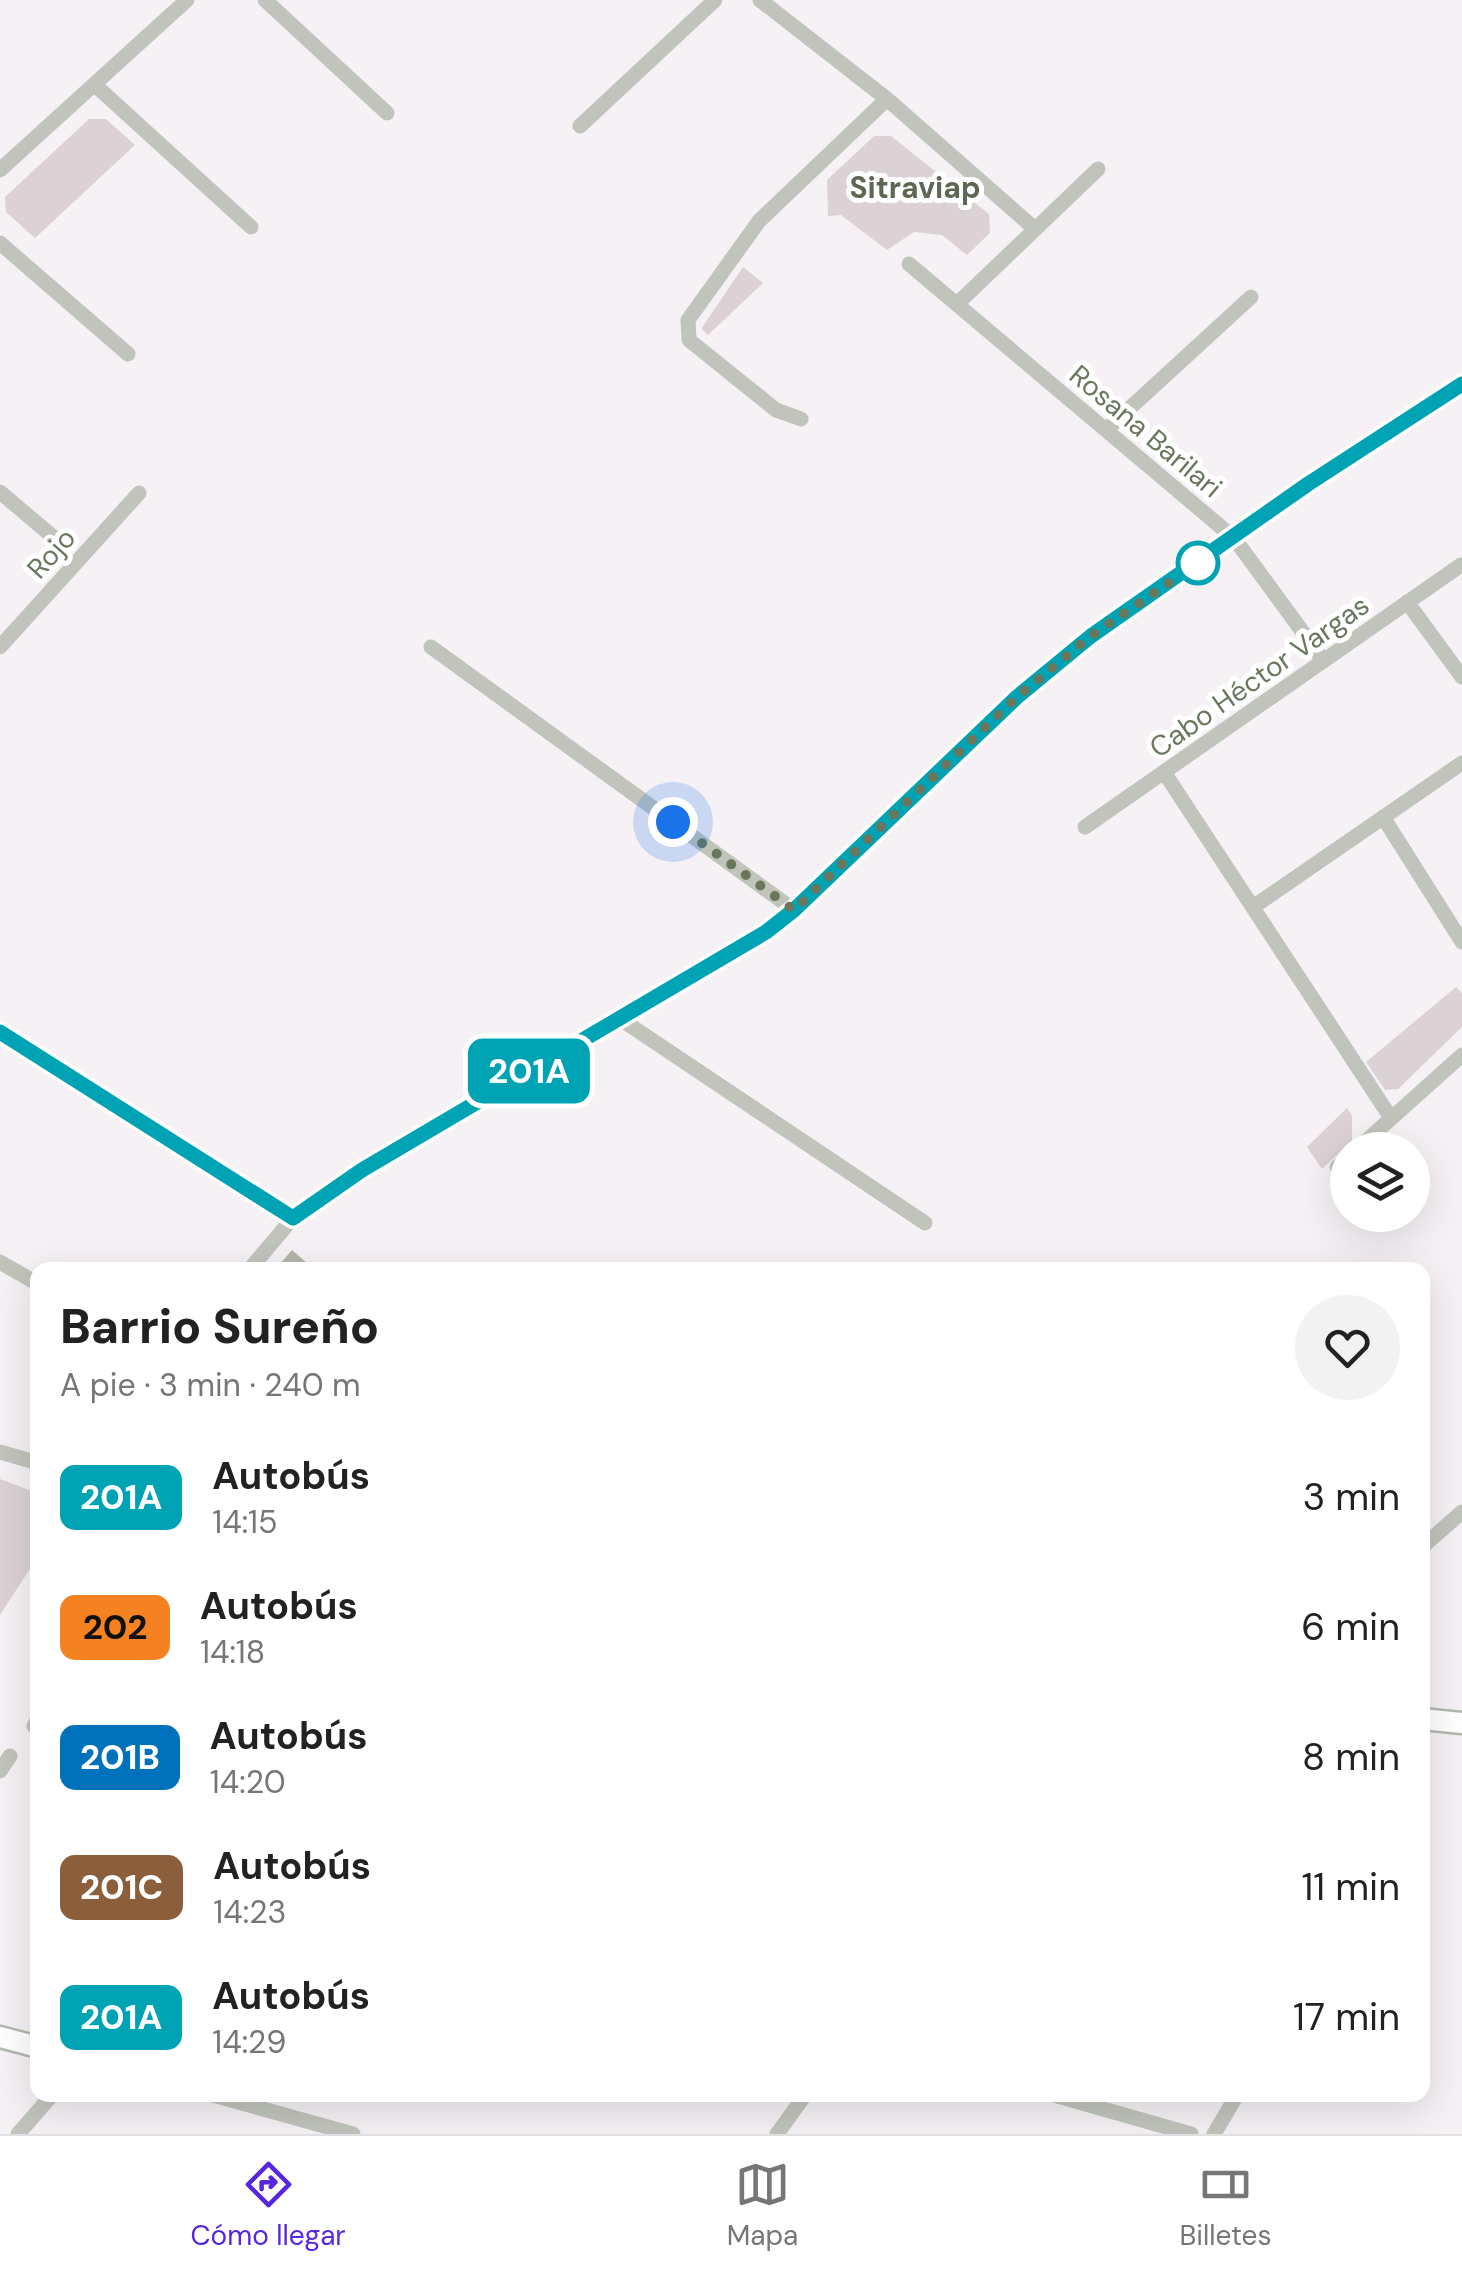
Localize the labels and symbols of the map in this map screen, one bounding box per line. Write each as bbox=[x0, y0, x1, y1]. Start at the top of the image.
district label: Sitraviap bbox=[849, 168, 981, 207]
street label: Rosana Barilari bbox=[1062, 357, 1230, 506]
street label: Rojo bbox=[19, 520, 84, 586]
unlabelled marker bbox=[1177, 542, 1219, 584]
street label: Cabo Héctor Vargas bbox=[1142, 587, 1376, 766]
your location bbox=[648, 797, 698, 847]
line badge: 201A bbox=[459, 1038, 599, 1104]

